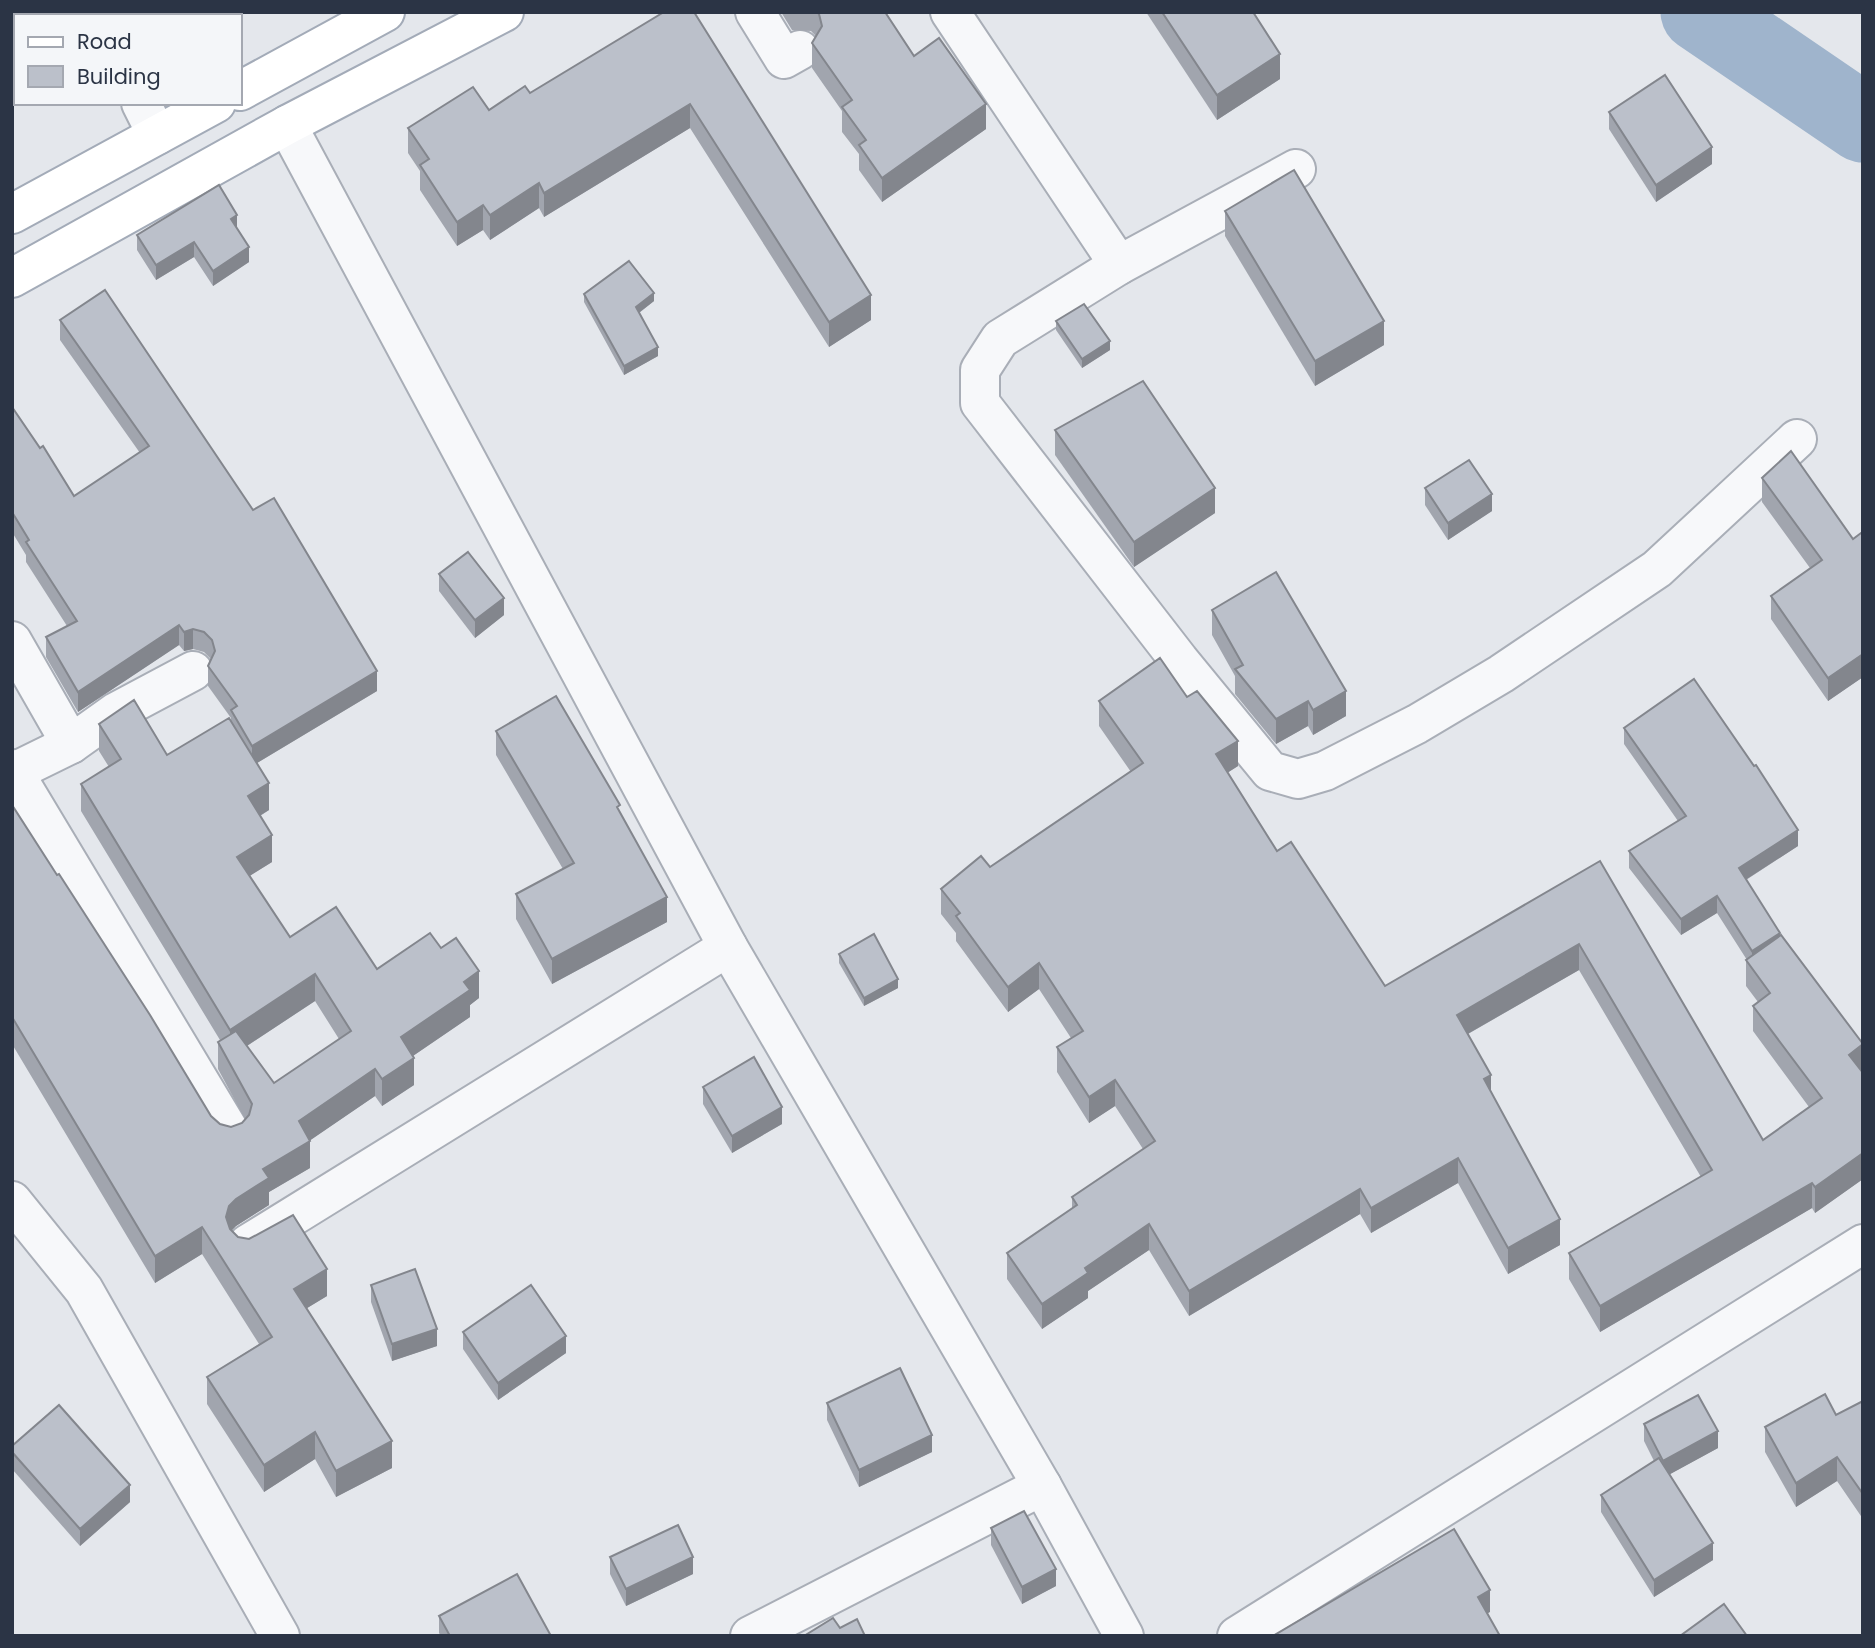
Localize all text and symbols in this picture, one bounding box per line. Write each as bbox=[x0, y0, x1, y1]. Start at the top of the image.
legend bbox=[14, 14, 242, 105]
text: Road bbox=[77, 27, 132, 56]
text: Building bbox=[77, 62, 161, 91]

